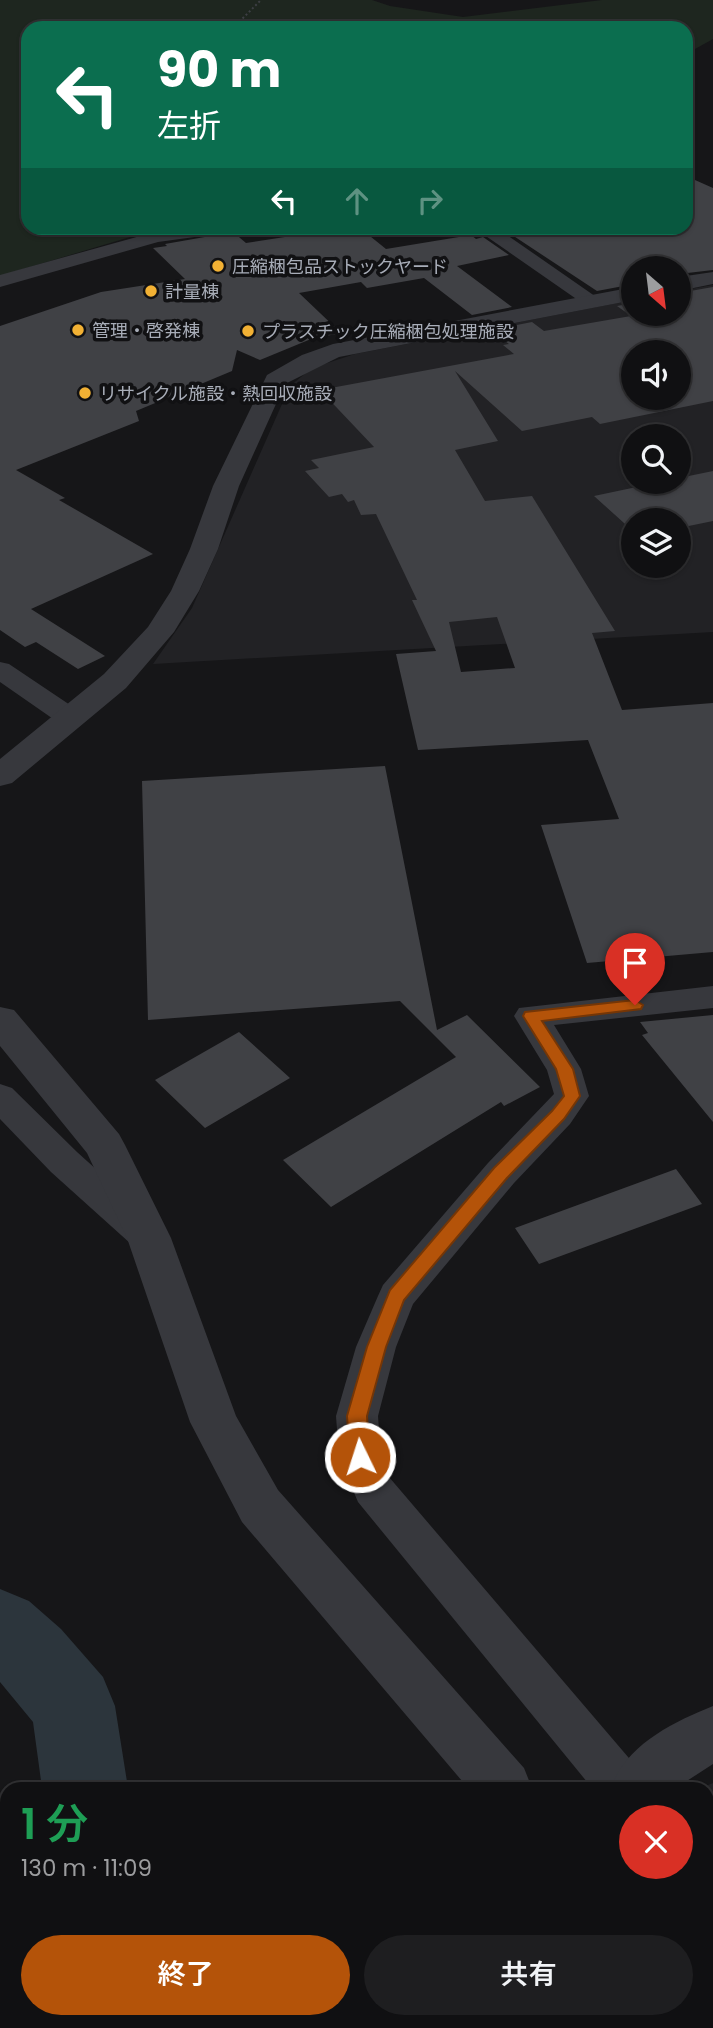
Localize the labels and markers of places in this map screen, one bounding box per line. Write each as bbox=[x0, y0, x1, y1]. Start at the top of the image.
place label: 圧縮梱包品ストックヤード bbox=[232, 254, 448, 279]
marker: 圧縮梱包品ストックヤード bbox=[210, 258, 226, 274]
place label: 計量棟 bbox=[165, 279, 219, 304]
marker: 計量棟 bbox=[143, 283, 159, 299]
place label: 管理・啓発棟 bbox=[92, 318, 200, 343]
place label: プラスチック圧縮梱包処理施設 bbox=[262, 319, 514, 344]
marker: 管理・啓発棟 bbox=[70, 322, 86, 338]
marker: プラスチック圧縮梱包処理施設 bbox=[240, 323, 256, 339]
place label: リサイクル施設・熱回収施設 bbox=[99, 381, 332, 406]
marker: リサイクル施設・熱回収施設 bbox=[77, 385, 93, 401]
pin bbox=[605, 933, 665, 1005]

